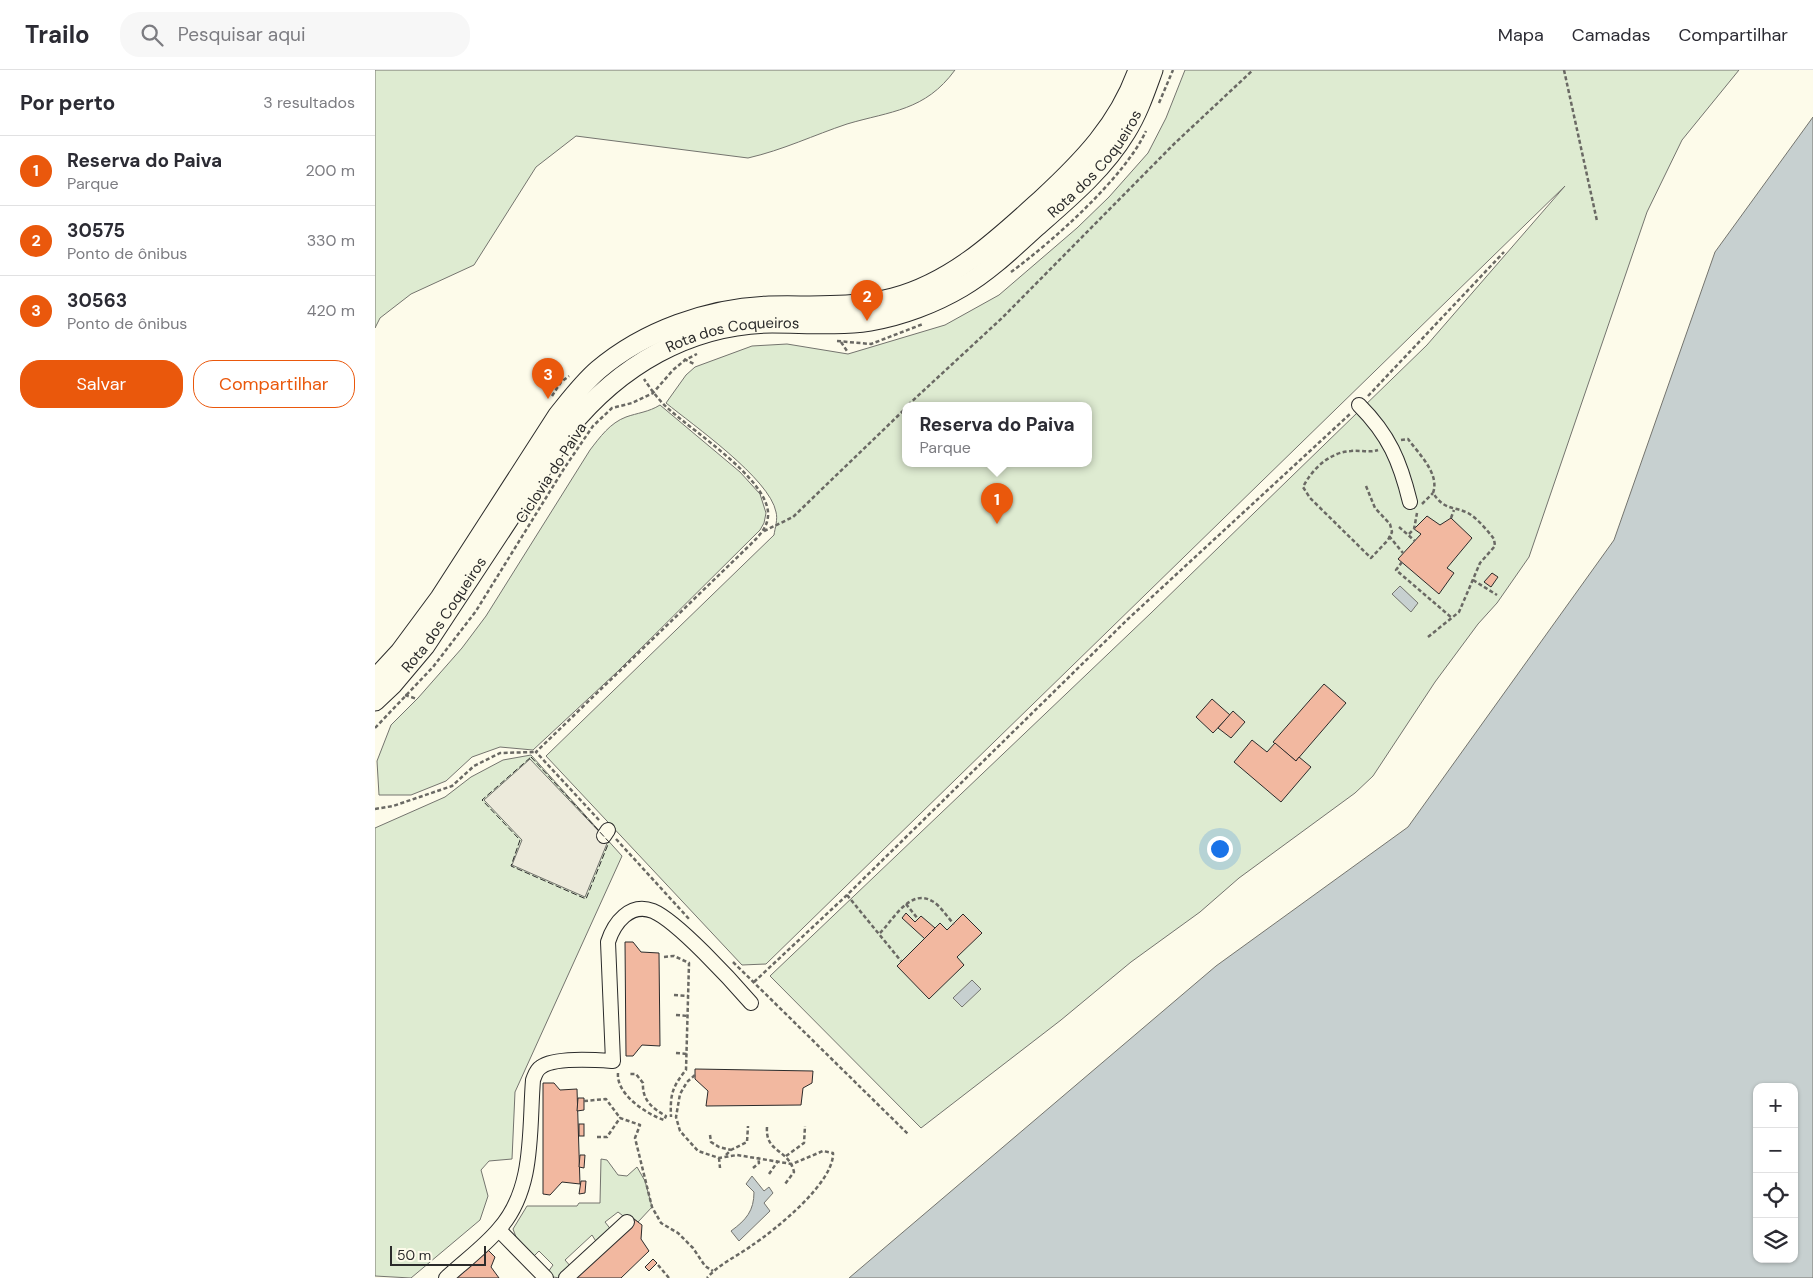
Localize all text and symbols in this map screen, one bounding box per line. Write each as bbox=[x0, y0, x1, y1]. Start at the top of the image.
search box bbox=[120, 12, 470, 57]
text: Trailo bbox=[25, 19, 90, 50]
icon: search bbox=[138, 21, 166, 49]
text: Pesquisar aqui bbox=[178, 22, 306, 47]
text: Mapa bbox=[1498, 23, 1544, 47]
text: Camadas bbox=[1572, 23, 1650, 47]
text: Compartilhar bbox=[1678, 23, 1788, 47]
text: Por perto bbox=[20, 89, 115, 117]
text: 3 resultados bbox=[263, 92, 355, 113]
street label: Rota dos Coqueiros bbox=[1043, 107, 1146, 222]
text: Reserva do Paiva bbox=[67, 148, 222, 173]
text: 1 bbox=[33, 160, 39, 181]
text: 200 m bbox=[306, 160, 355, 181]
text: Parque bbox=[67, 173, 119, 194]
text: 30575 bbox=[67, 218, 125, 243]
text: 2 bbox=[31, 230, 41, 251]
text: 330 m bbox=[307, 230, 355, 251]
text: Ponto de ônibus bbox=[67, 243, 187, 264]
pin: 2 bbox=[851, 280, 883, 321]
text: 30563 bbox=[67, 288, 127, 313]
text: 3 bbox=[31, 300, 41, 321]
text: 420 m bbox=[307, 300, 355, 321]
text: Ponto de ônibus bbox=[67, 313, 187, 334]
street label: Rota dos Coqueiros bbox=[662, 313, 800, 357]
pin: 3 bbox=[532, 358, 564, 399]
button: Salvar bbox=[20, 360, 183, 408]
button: Compartilhar bbox=[193, 360, 355, 408]
popup bbox=[902, 402, 1092, 467]
text: Reserva do Paiva bbox=[919, 412, 1075, 437]
street label: Ciclovia do Paiva bbox=[511, 419, 591, 527]
text: Parque bbox=[919, 437, 971, 458]
pin: 1 bbox=[981, 483, 1013, 524]
street label: Rota dos Coqueiros bbox=[397, 553, 491, 677]
your location bbox=[1207, 836, 1233, 862]
map controls bbox=[1753, 1083, 1798, 1263]
button: + bbox=[1753, 1083, 1798, 1128]
button: − bbox=[1753, 1128, 1798, 1173]
button: locate bbox=[1753, 1173, 1798, 1218]
button: layers bbox=[1753, 1218, 1798, 1263]
scale bar bbox=[390, 1243, 486, 1266]
text: 50 m bbox=[397, 1246, 431, 1264]

